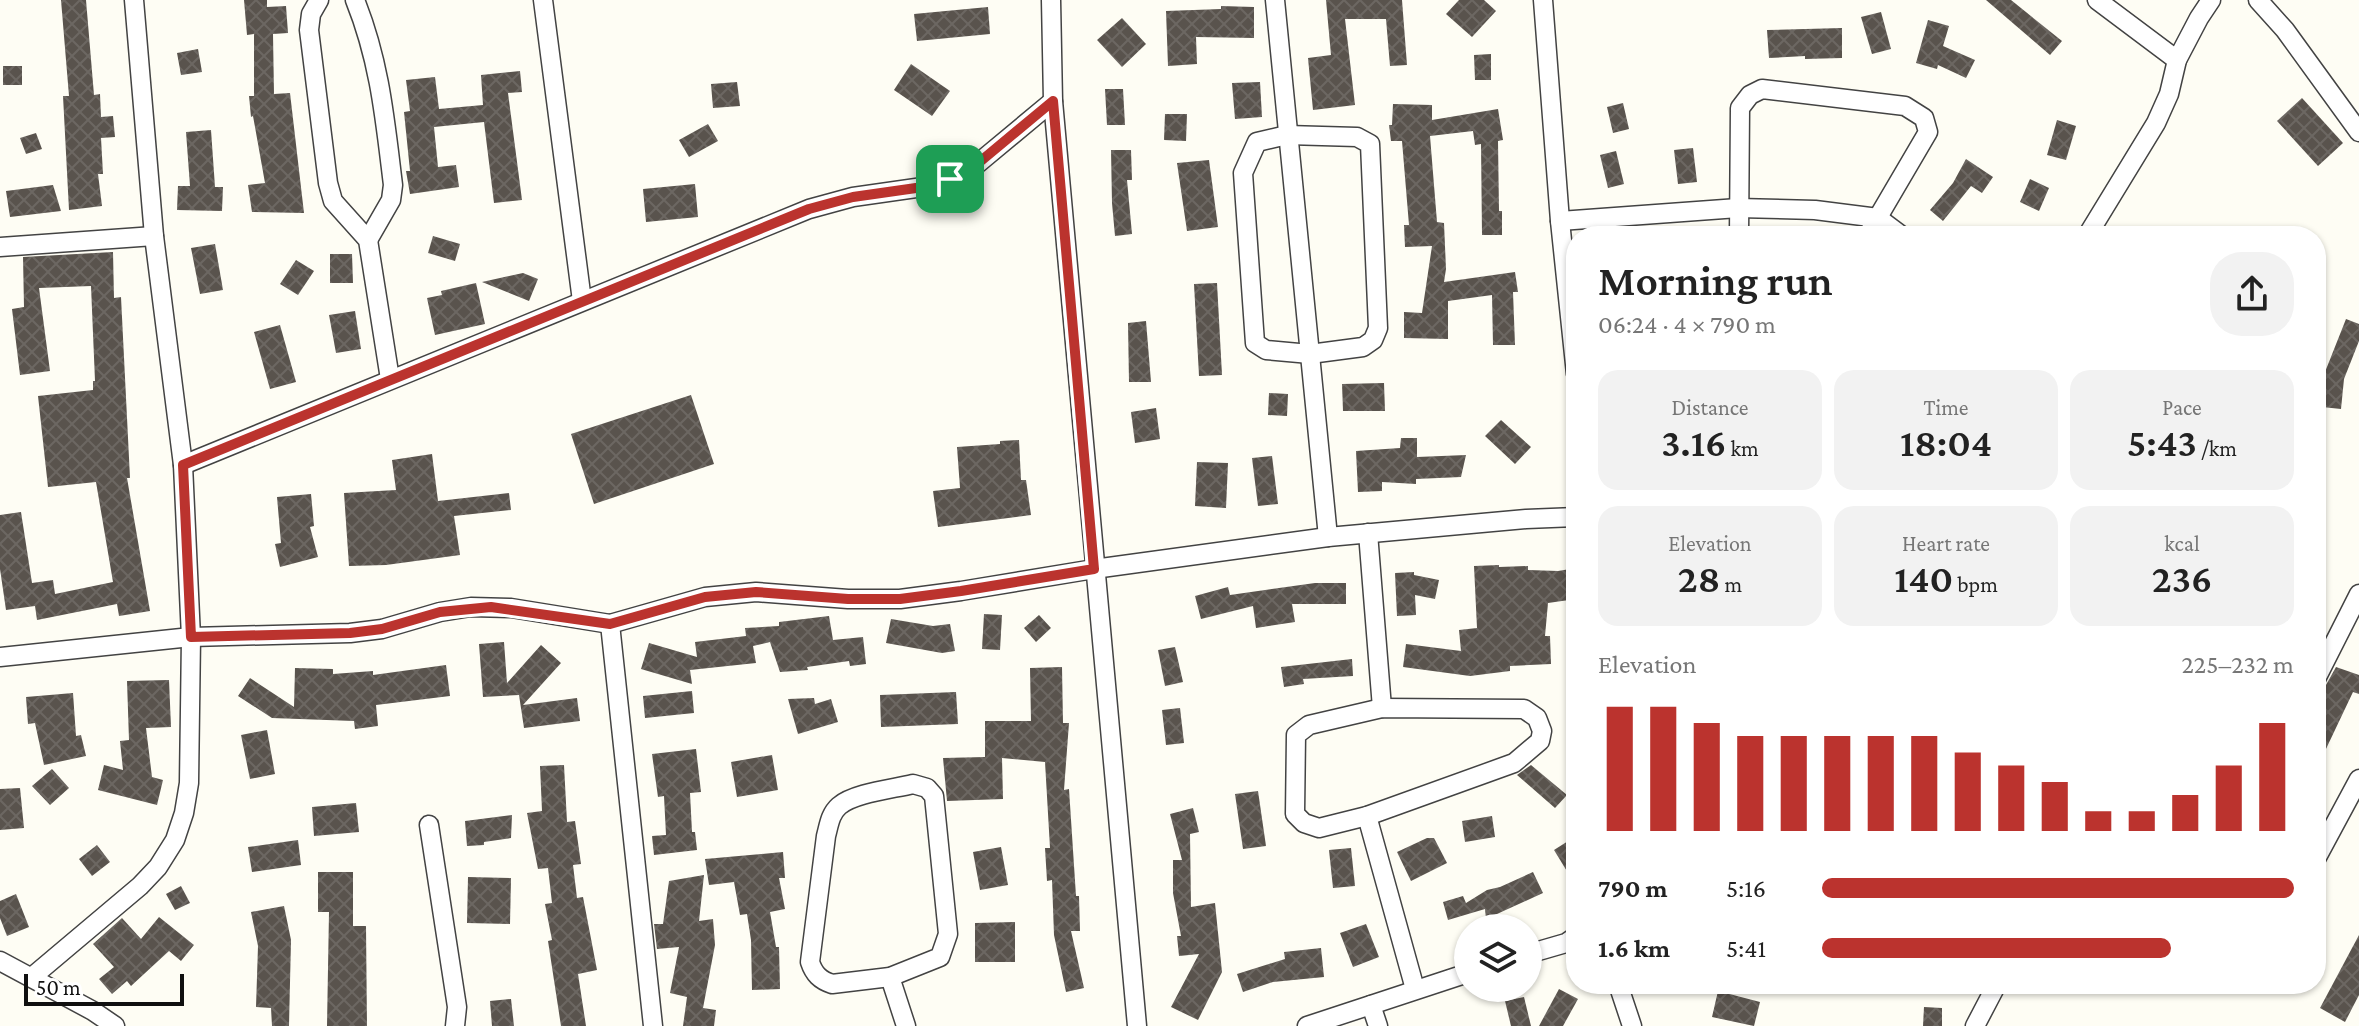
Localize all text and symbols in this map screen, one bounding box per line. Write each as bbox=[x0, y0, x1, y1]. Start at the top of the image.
pin bbox=[916, 145, 984, 213]
icon: arrive bbox=[928, 157, 972, 201]
button: share bbox=[2210, 252, 2294, 336]
text: Morning run bbox=[1598, 256, 1833, 304]
text: 06:24 · 4 × 790 m bbox=[1598, 310, 1776, 339]
text: Distance bbox=[1672, 395, 1748, 420]
text: Time bbox=[1923, 395, 1969, 420]
text: Pace bbox=[2162, 395, 2202, 420]
text: 3.16 bbox=[1661, 420, 1726, 465]
text: 18:04 bbox=[1900, 420, 1992, 465]
text: 5:43 bbox=[2127, 420, 2197, 465]
text: km bbox=[1726, 436, 1759, 461]
text: /km bbox=[2197, 436, 2237, 461]
text: Elevation bbox=[1668, 531, 1752, 556]
text: Heart rate bbox=[1902, 531, 1990, 556]
text: kcal bbox=[2164, 531, 2200, 556]
text: 28 bbox=[1678, 556, 1720, 601]
text: 140 bbox=[1894, 556, 1953, 601]
text: 236 bbox=[2152, 556, 2212, 601]
text: m bbox=[1720, 572, 1742, 597]
text: bpm bbox=[1953, 572, 1998, 597]
text: Elevation bbox=[1598, 650, 1696, 679]
text: 225–232 m bbox=[2182, 650, 2294, 679]
text: 790 m bbox=[1598, 874, 1668, 903]
text: 5:16 bbox=[1726, 874, 1766, 903]
map controls bbox=[1454, 914, 1542, 1002]
button: layers bbox=[1454, 914, 1542, 1002]
text: 1.6 km bbox=[1598, 934, 1670, 963]
text: 5:41 bbox=[1726, 934, 1766, 963]
scale bar bbox=[24, 970, 184, 1006]
text: 50 m bbox=[36, 975, 81, 1000]

